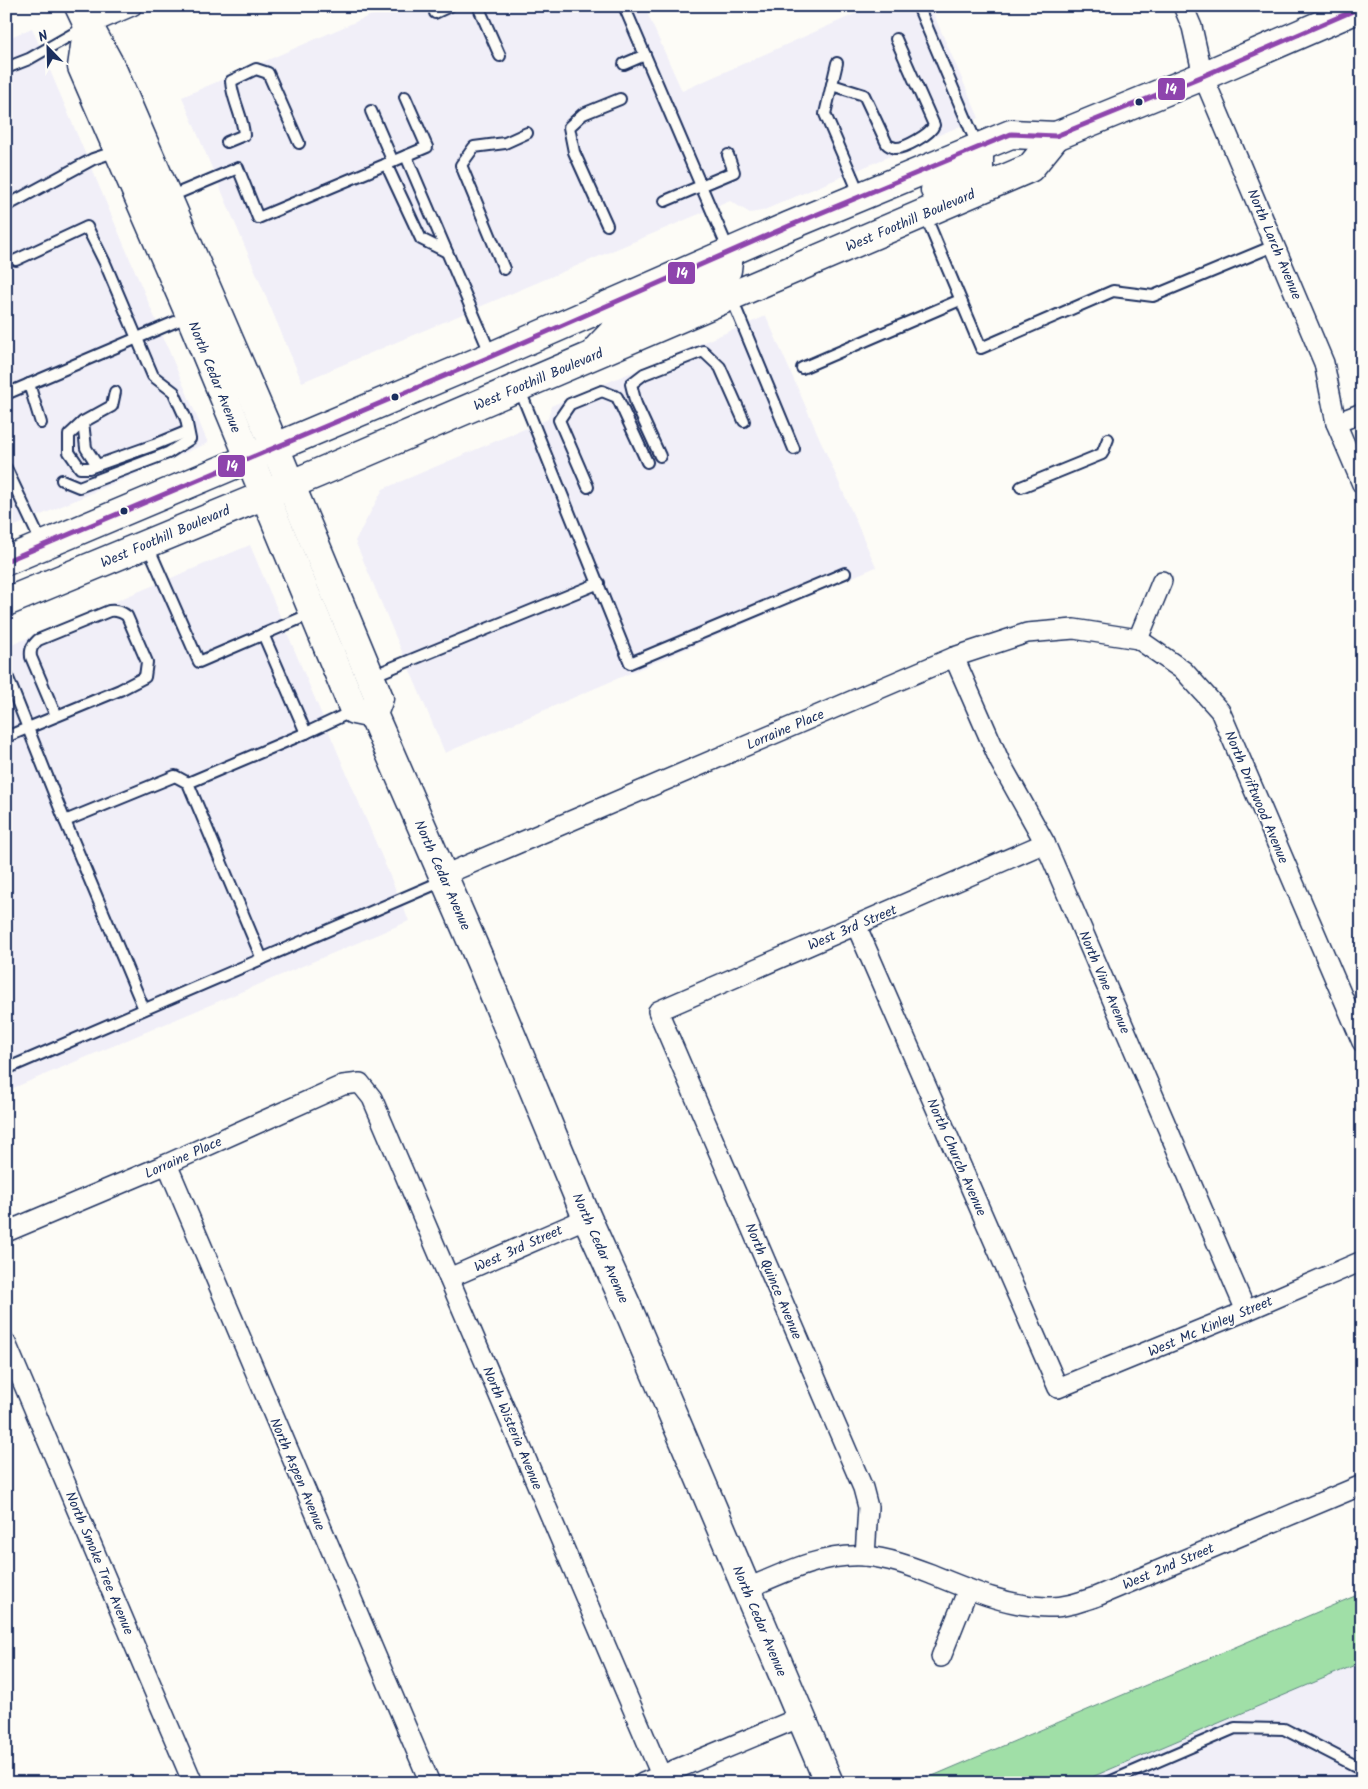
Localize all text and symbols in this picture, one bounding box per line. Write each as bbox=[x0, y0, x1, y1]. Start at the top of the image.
north arrow bbox=[22, 22, 72, 72]
text: N bbox=[35, 25, 52, 49]
line badge: 14 bbox=[1157, 77, 1186, 101]
text: 14 bbox=[1165, 79, 1177, 101]
unlabelled marker bbox=[1134, 97, 1144, 107]
street label: West Foothill Boulevard bbox=[842, 183, 980, 258]
street label: North Larch Avenue bbox=[1241, 186, 1308, 304]
line badge: 14 bbox=[667, 261, 696, 285]
text: 14 bbox=[676, 263, 688, 285]
street label: North Cedar Avenue bbox=[182, 318, 247, 437]
street label: West Foothill Boulevard bbox=[470, 342, 608, 417]
unlabelled marker bbox=[390, 392, 400, 402]
line badge: 14 bbox=[217, 454, 246, 478]
text: 14 bbox=[226, 456, 238, 478]
street label: West Foothill Boulevard bbox=[97, 499, 235, 574]
unlabelled marker bbox=[119, 506, 129, 516]
street label: Lorraine Place bbox=[743, 703, 828, 756]
street label: North Driftwood Avenue bbox=[1218, 727, 1294, 868]
street label: North Cedar Avenue bbox=[408, 817, 477, 935]
street label: West 3rd Street bbox=[804, 899, 901, 957]
street label: North Vine Avenue bbox=[1072, 927, 1136, 1038]
street label: North Church Avenue bbox=[920, 1095, 992, 1220]
street label: Lorraine Place bbox=[141, 1131, 226, 1185]
street label: North Cedar Avenue bbox=[566, 1190, 635, 1308]
street label: West 3rd Street bbox=[471, 1219, 567, 1278]
street label: North Quince Avenue bbox=[739, 1220, 808, 1344]
street label: West Mc Kinley Street bbox=[1145, 1290, 1277, 1363]
street label: North Wisteria Avenue bbox=[476, 1363, 548, 1494]
street label: North Aspen Avenue bbox=[263, 1415, 331, 1535]
street label: North Smoke Tree Avenue bbox=[59, 1488, 140, 1639]
street label: West 2nd Street bbox=[1119, 1537, 1218, 1596]
street label: North Cedar Avenue bbox=[726, 1562, 793, 1681]

